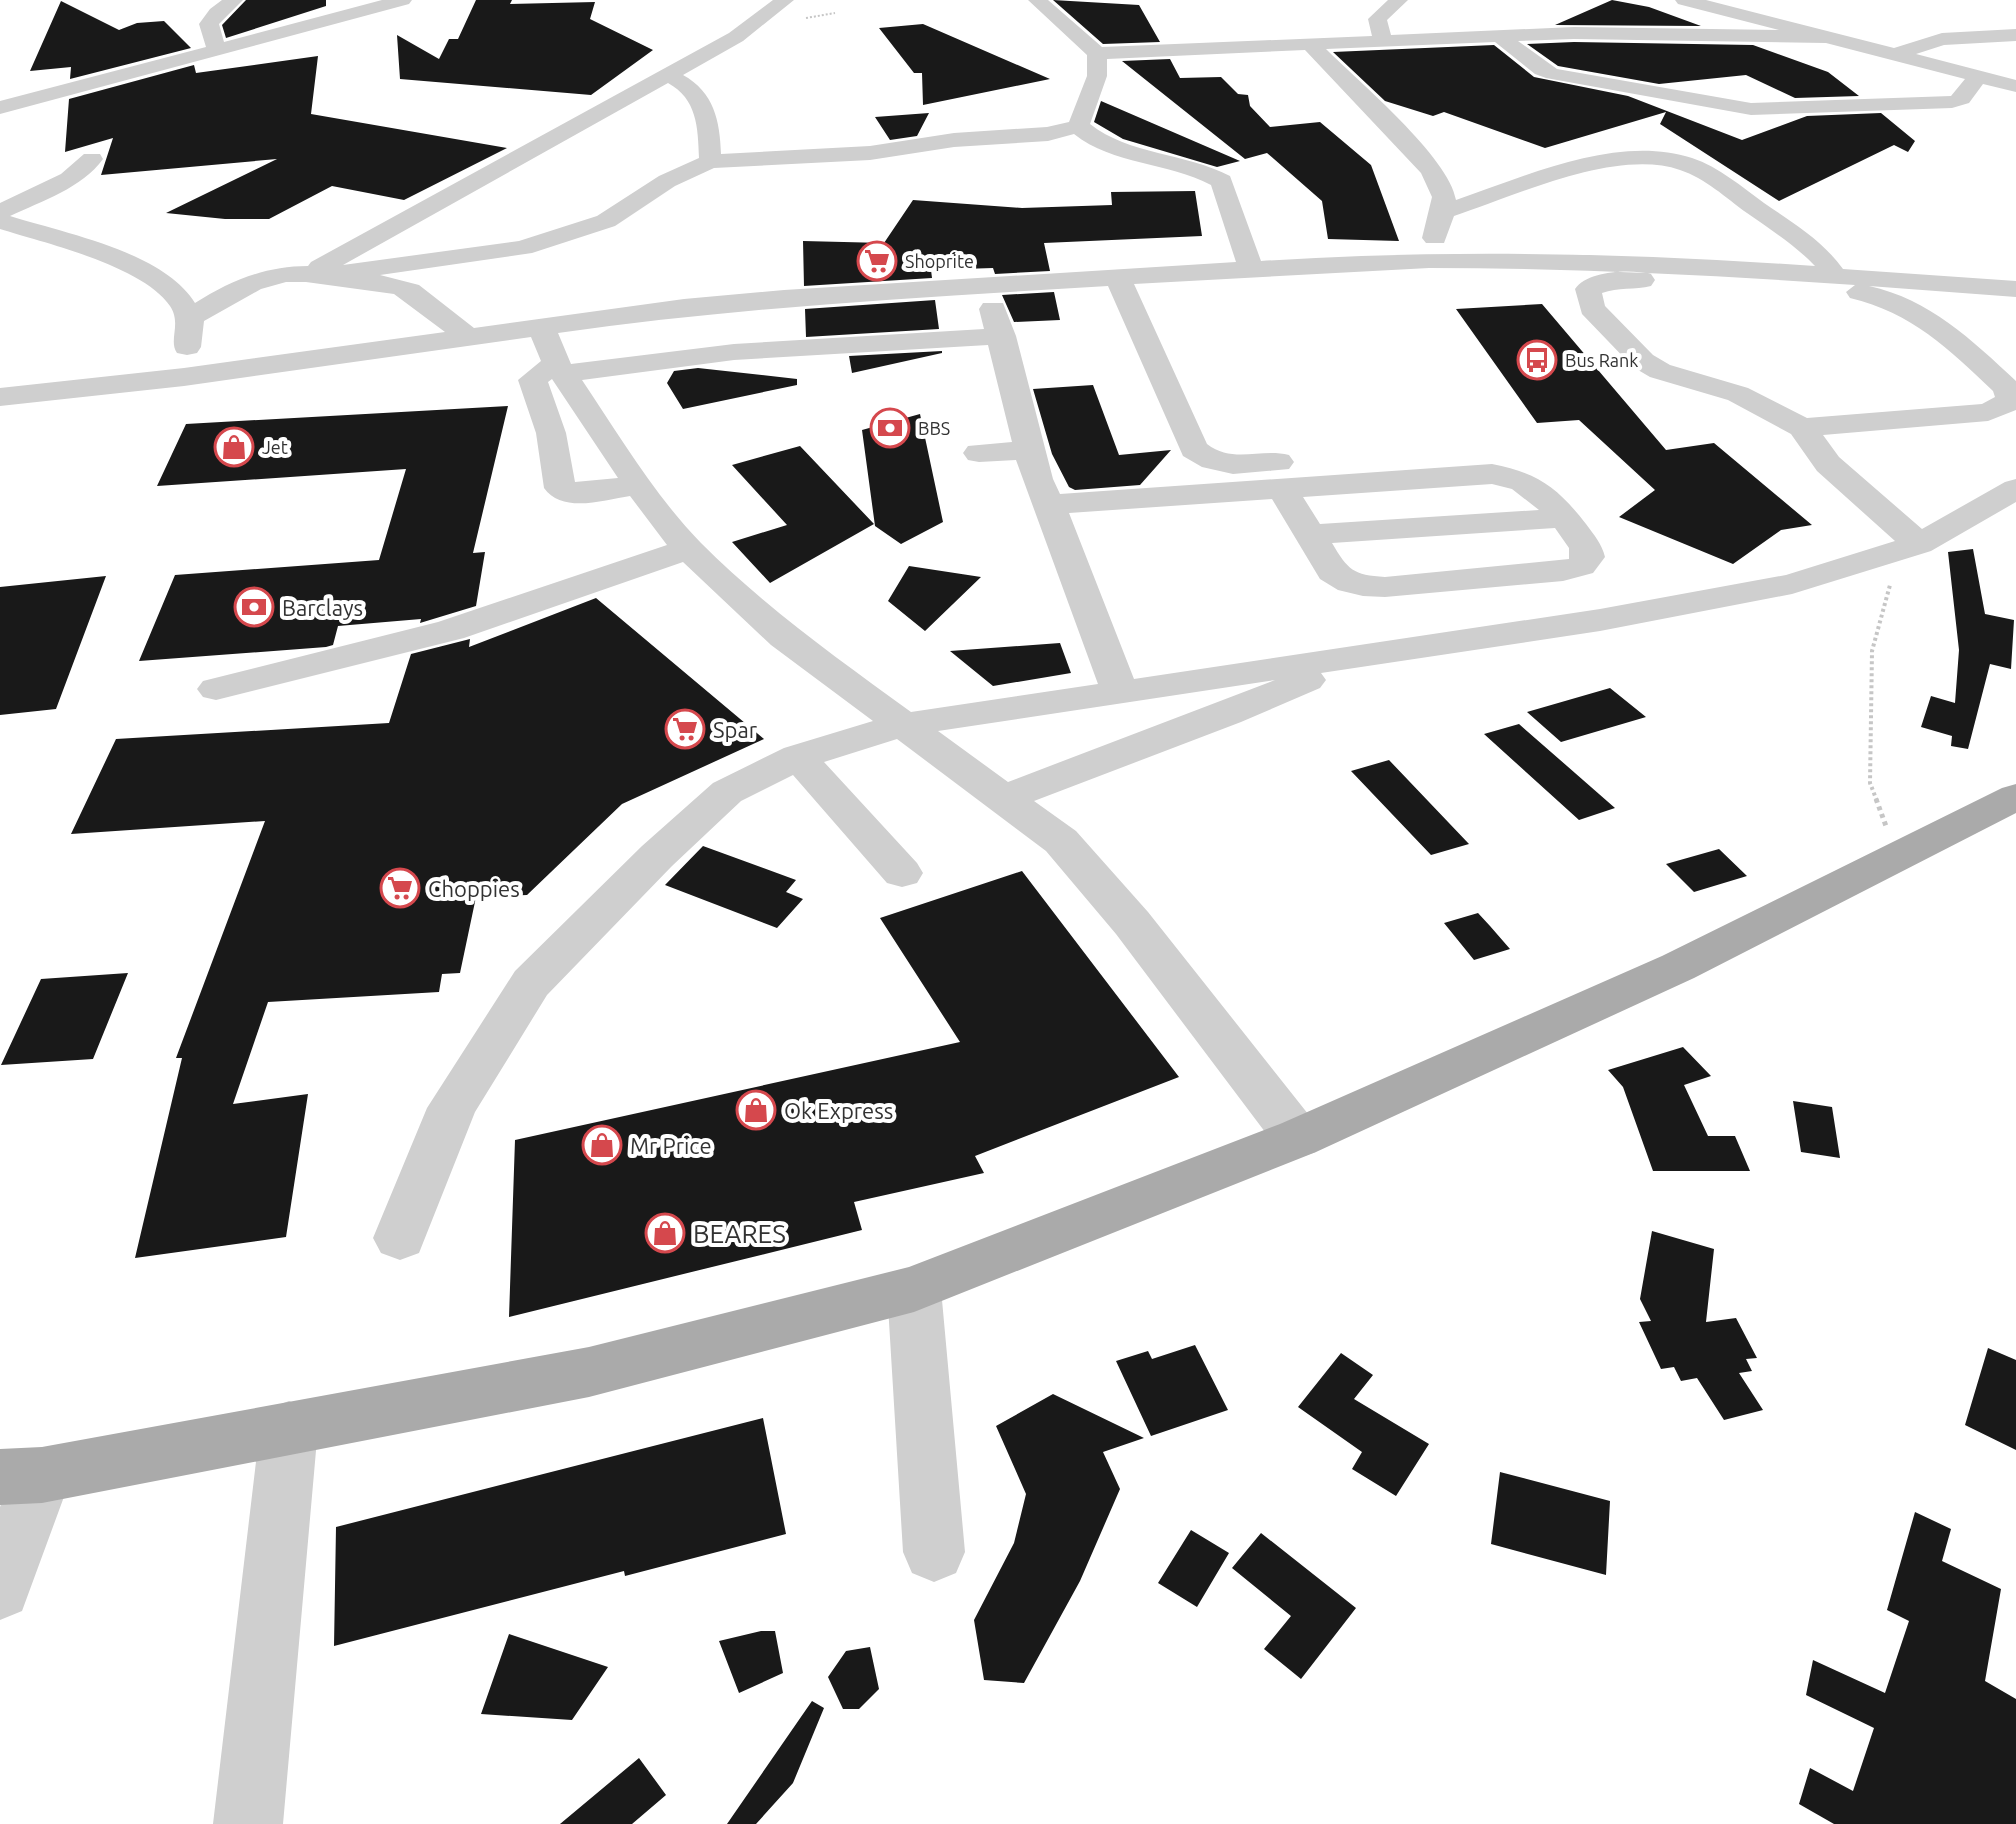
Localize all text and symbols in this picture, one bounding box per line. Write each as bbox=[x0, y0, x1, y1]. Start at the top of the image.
supermarket icon: Shoprite bbox=[856, 240, 898, 282]
place label: Shoprite bbox=[905, 251, 974, 271]
bus stop icon: Bus Rank bbox=[1516, 339, 1558, 381]
place label: Bus Rank bbox=[1565, 350, 1638, 370]
bank icon: BBS bbox=[869, 407, 911, 449]
place label: BBS bbox=[918, 418, 950, 438]
shop icon: Jet bbox=[213, 426, 255, 468]
place label: Jet bbox=[262, 437, 288, 457]
bank icon: Barclays bbox=[233, 586, 275, 628]
place label: Barclays bbox=[282, 595, 363, 620]
supermarket icon: Spar bbox=[664, 708, 706, 750]
place label: Spar bbox=[713, 717, 758, 742]
supermarket icon: Choppies bbox=[379, 867, 421, 909]
place label: Choppies bbox=[428, 876, 520, 901]
shop icon: Ok Express bbox=[735, 1089, 777, 1131]
place label: Ok Express bbox=[784, 1098, 893, 1123]
shop icon: Mr Price bbox=[581, 1124, 623, 1166]
place label: Mr Price bbox=[630, 1133, 712, 1158]
shop icon: BEARES bbox=[644, 1212, 686, 1254]
place label: BEARES bbox=[693, 1219, 786, 1248]

